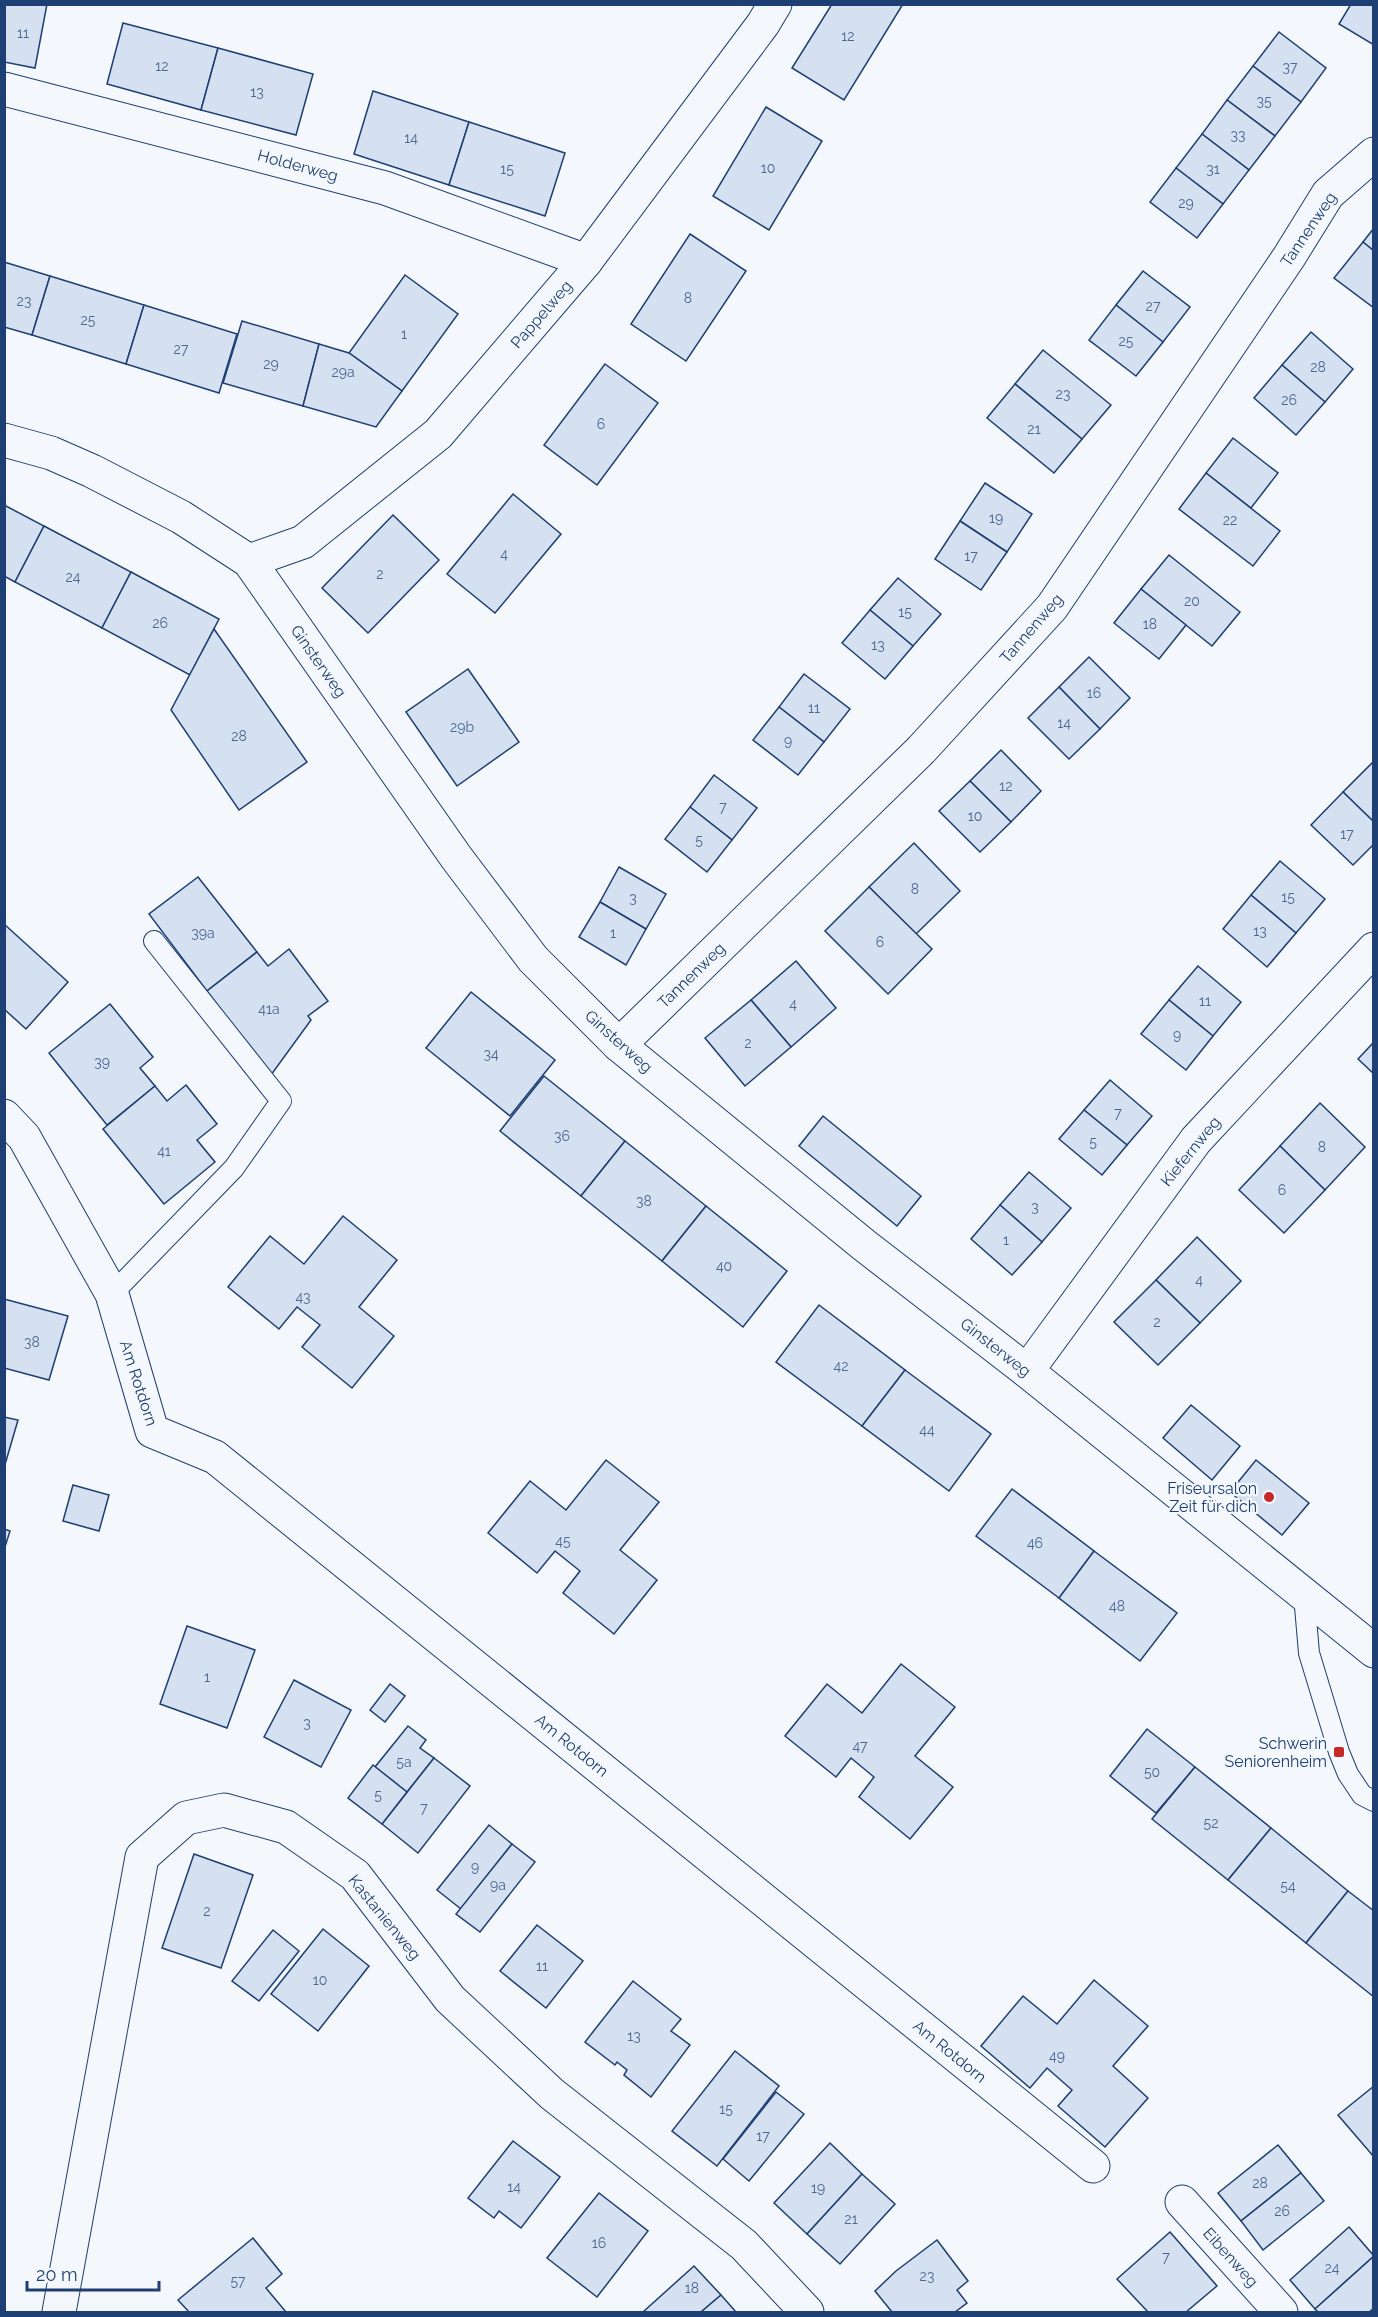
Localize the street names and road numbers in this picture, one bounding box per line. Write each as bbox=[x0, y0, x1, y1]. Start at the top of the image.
street label: Holderweg bbox=[256, 146, 340, 185]
street label: Tannenweg bbox=[1276, 188, 1340, 270]
street label: Pappelweg bbox=[507, 276, 576, 352]
street label: Tannenweg bbox=[996, 590, 1067, 667]
street label: Ginsterweg bbox=[287, 621, 351, 701]
street label: Tannenweg bbox=[654, 939, 729, 1012]
street label: Ginsterweg bbox=[581, 1006, 656, 1077]
street label: Kiefernweg bbox=[1156, 1113, 1224, 1190]
street label: Ginsterweg bbox=[957, 1314, 1035, 1381]
street label: Am Rotdorn bbox=[116, 1338, 161, 1428]
street label: Am Rotdorn bbox=[531, 1710, 612, 1781]
street label: Kastanienweg bbox=[344, 1871, 425, 1964]
street label: Am Rotdorn bbox=[909, 2016, 990, 2087]
street label: Eibenweg bbox=[1199, 2224, 1262, 2291]

